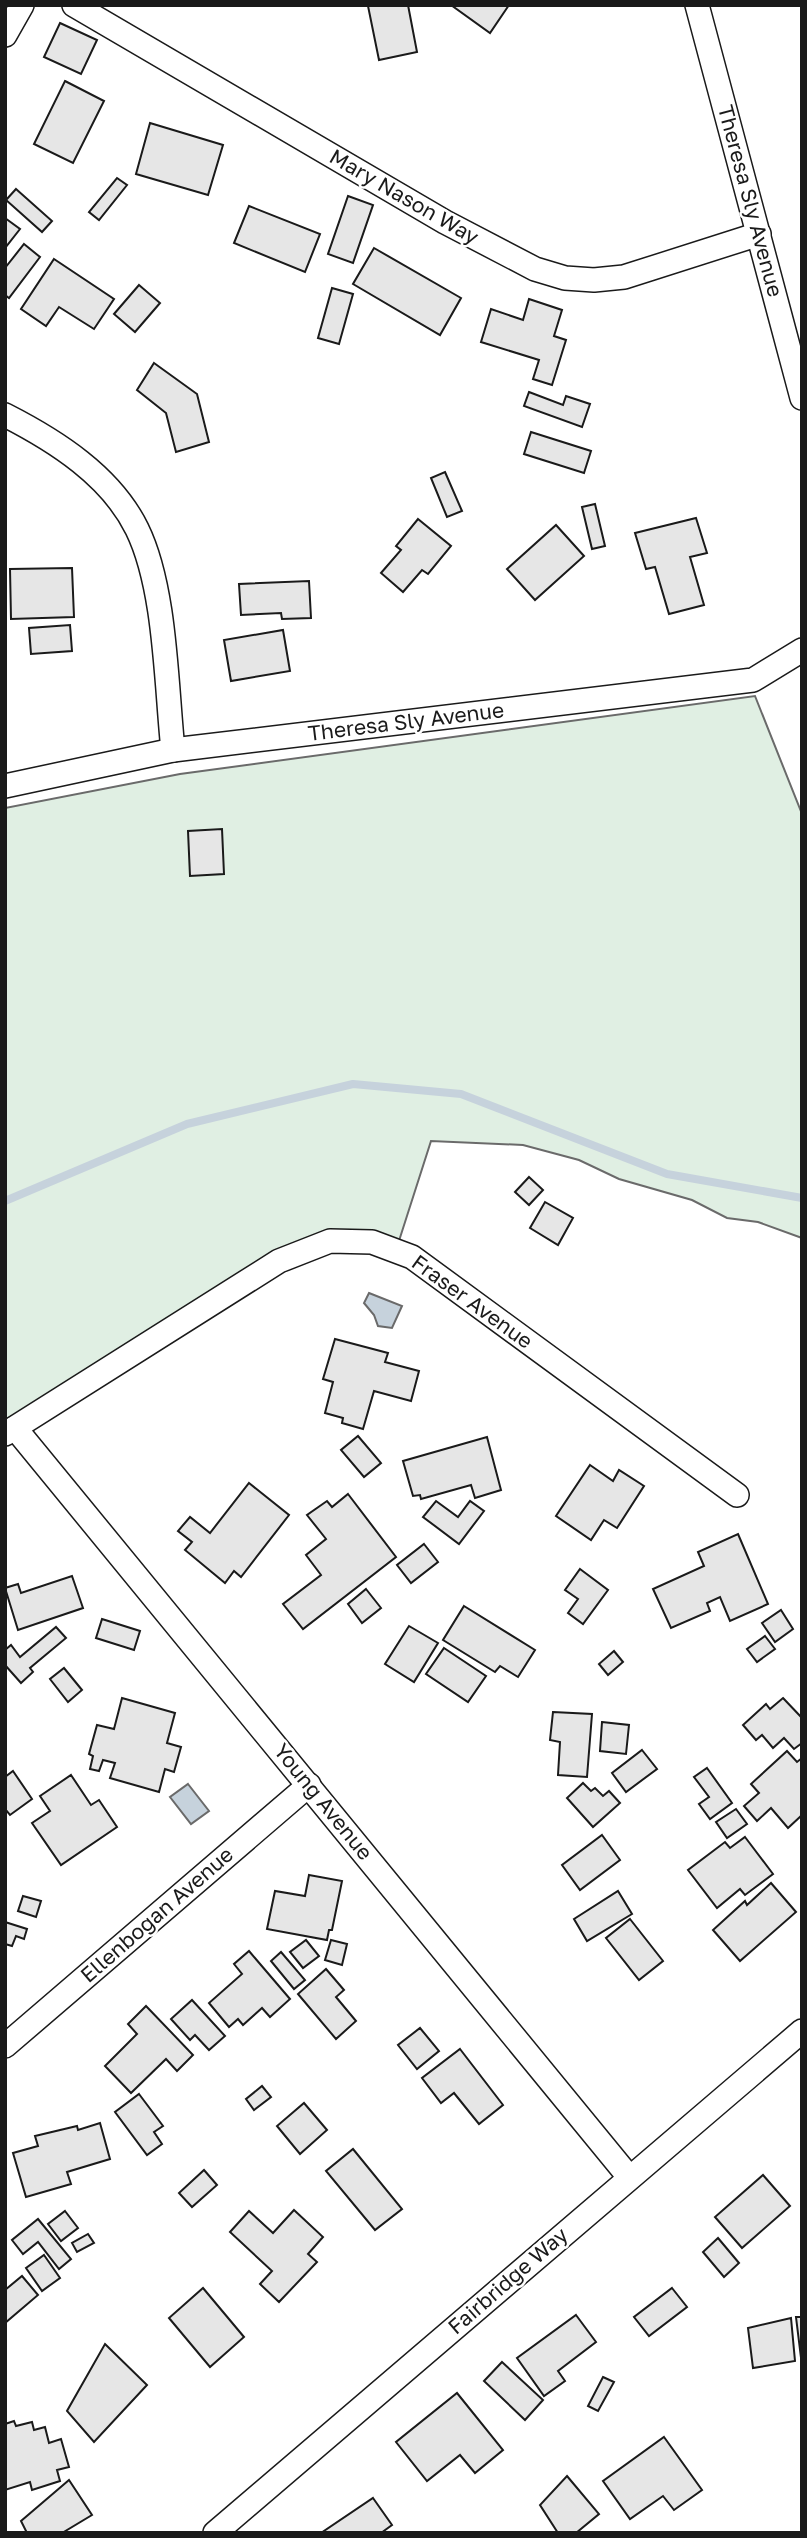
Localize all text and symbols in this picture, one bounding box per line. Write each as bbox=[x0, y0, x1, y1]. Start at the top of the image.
street label: Theresa Sly Avenue bbox=[713, 102, 789, 299]
street label: Mary Nason Way bbox=[325, 143, 484, 250]
street label: Theresa Sly Avenue bbox=[306, 696, 505, 746]
street label: Fraser Avenue bbox=[407, 1249, 538, 1354]
street label: Young Avenue bbox=[269, 1738, 379, 1865]
street label: Ellenbogan Avenue bbox=[75, 1841, 238, 1988]
street label: Fairbridge Way bbox=[442, 2221, 573, 2339]

